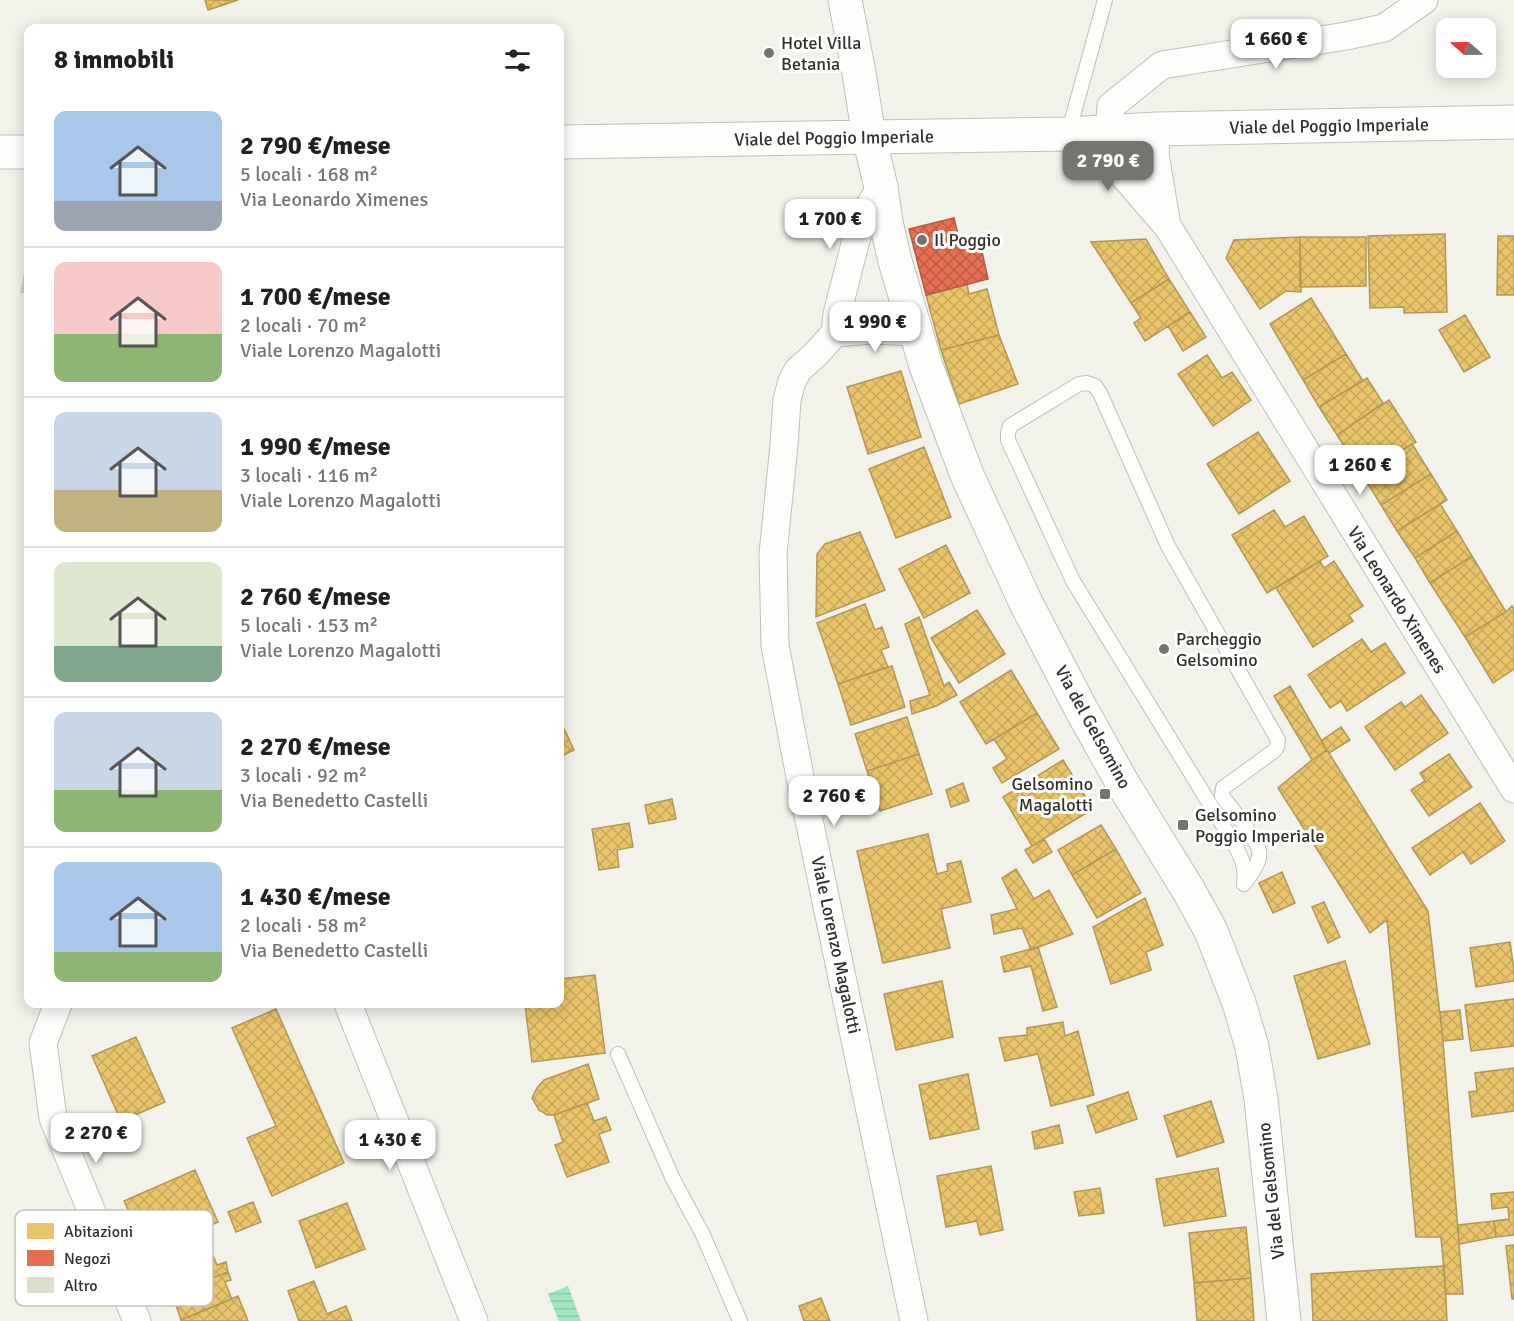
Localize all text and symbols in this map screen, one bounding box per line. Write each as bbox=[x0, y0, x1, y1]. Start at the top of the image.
north arrow bbox=[1436, 18, 1496, 78]
map controls bbox=[1436, 18, 1496, 78]
pin: 1 660 € bbox=[1221, 19, 1331, 70]
text: 1 660 € bbox=[1245, 26, 1307, 51]
place label: Hotel Villa Betania bbox=[781, 32, 861, 75]
text: 8 immobili bbox=[54, 44, 174, 76]
icon: filters bbox=[501, 44, 534, 77]
marker: Hotel Villa Betania bbox=[762, 46, 776, 60]
street label: Viale del Poggio Imperiale bbox=[1229, 113, 1429, 139]
street label: Viale del Poggio Imperiale bbox=[734, 125, 934, 151]
text: 2 790 €/mese bbox=[240, 130, 391, 162]
icon: home bbox=[102, 135, 174, 207]
pin: 2 790 € bbox=[1053, 141, 1163, 192]
text: 2 790 € bbox=[1077, 148, 1139, 173]
text: 5 locali · 168 m² bbox=[240, 162, 378, 187]
text: Via Leonardo Ximenes bbox=[240, 187, 428, 212]
pin: 1 700 € bbox=[775, 199, 885, 250]
text: 1 700 € bbox=[799, 206, 861, 231]
place label: Il Poggio bbox=[934, 229, 1001, 251]
marker: Il Poggio bbox=[915, 233, 929, 247]
text: 1 700 €/mese bbox=[240, 281, 391, 313]
icon: home bbox=[102, 286, 174, 358]
pin: 1 990 € bbox=[820, 302, 930, 353]
text: 1 990 € bbox=[844, 309, 906, 334]
text: 2 locali · 70 m² bbox=[240, 313, 367, 338]
text: Viale Lorenzo Magalotti bbox=[240, 338, 441, 363]
text: 1 990 €/mese bbox=[240, 431, 391, 463]
icon: home bbox=[102, 436, 174, 508]
pin: 1 260 € bbox=[1305, 445, 1415, 496]
text: 1 260 € bbox=[1329, 452, 1391, 477]
text: 3 locali · 116 m² bbox=[240, 463, 378, 488]
text: Viale Lorenzo Magalotti bbox=[240, 488, 441, 513]
street label: Via Leonardo Ximenes bbox=[1343, 522, 1451, 678]
text: 2 760 €/mese bbox=[240, 581, 391, 613]
icon: home bbox=[102, 586, 174, 658]
text: 5 locali · 153 m² bbox=[240, 613, 378, 638]
place label: Parcheggio Gelsomino bbox=[1176, 628, 1262, 671]
text: Viale Lorenzo Magalotti bbox=[240, 638, 441, 663]
marker: Parcheggio Gelsomino bbox=[1157, 642, 1171, 656]
street label: Via del Gelsomino bbox=[1050, 661, 1136, 793]
text: 2 270 €/mese bbox=[240, 731, 391, 763]
icon: home bbox=[102, 736, 174, 808]
text: 3 locali · 92 m² bbox=[240, 763, 367, 788]
place label: Gelsomino Magalotti bbox=[1011, 773, 1093, 816]
pin: 2 760 € bbox=[779, 776, 889, 827]
text: 2 760 € bbox=[803, 783, 865, 808]
marker: Gelsomino Magalotti bbox=[1098, 787, 1112, 801]
text: Via Benedetto Castelli bbox=[240, 788, 428, 813]
place label: Gelsomino Poggio Imperiale bbox=[1195, 804, 1324, 847]
marker: Gelsomino Poggio Imperiale bbox=[1176, 818, 1190, 832]
street label: Viale Lorenzo Magalotti bbox=[806, 854, 866, 1036]
text: 1 430 €/mese bbox=[240, 881, 391, 913]
icon: home bbox=[102, 886, 174, 958]
text: 2 locali · 58 m² bbox=[240, 913, 367, 938]
text: Via Benedetto Castelli bbox=[240, 938, 428, 963]
pin: 2 270 € bbox=[41, 1113, 151, 1164]
text: 2 270 € bbox=[65, 1120, 127, 1145]
pin: 1 430 € bbox=[335, 1120, 445, 1171]
street label: Via del Gelsomino bbox=[1253, 1121, 1289, 1261]
text: 1 430 € bbox=[359, 1127, 421, 1152]
legend bbox=[15, 1210, 213, 1306]
text: Abitazioni bbox=[64, 1222, 133, 1242]
text: Negozi bbox=[64, 1249, 111, 1269]
text: Altro bbox=[64, 1276, 98, 1296]

